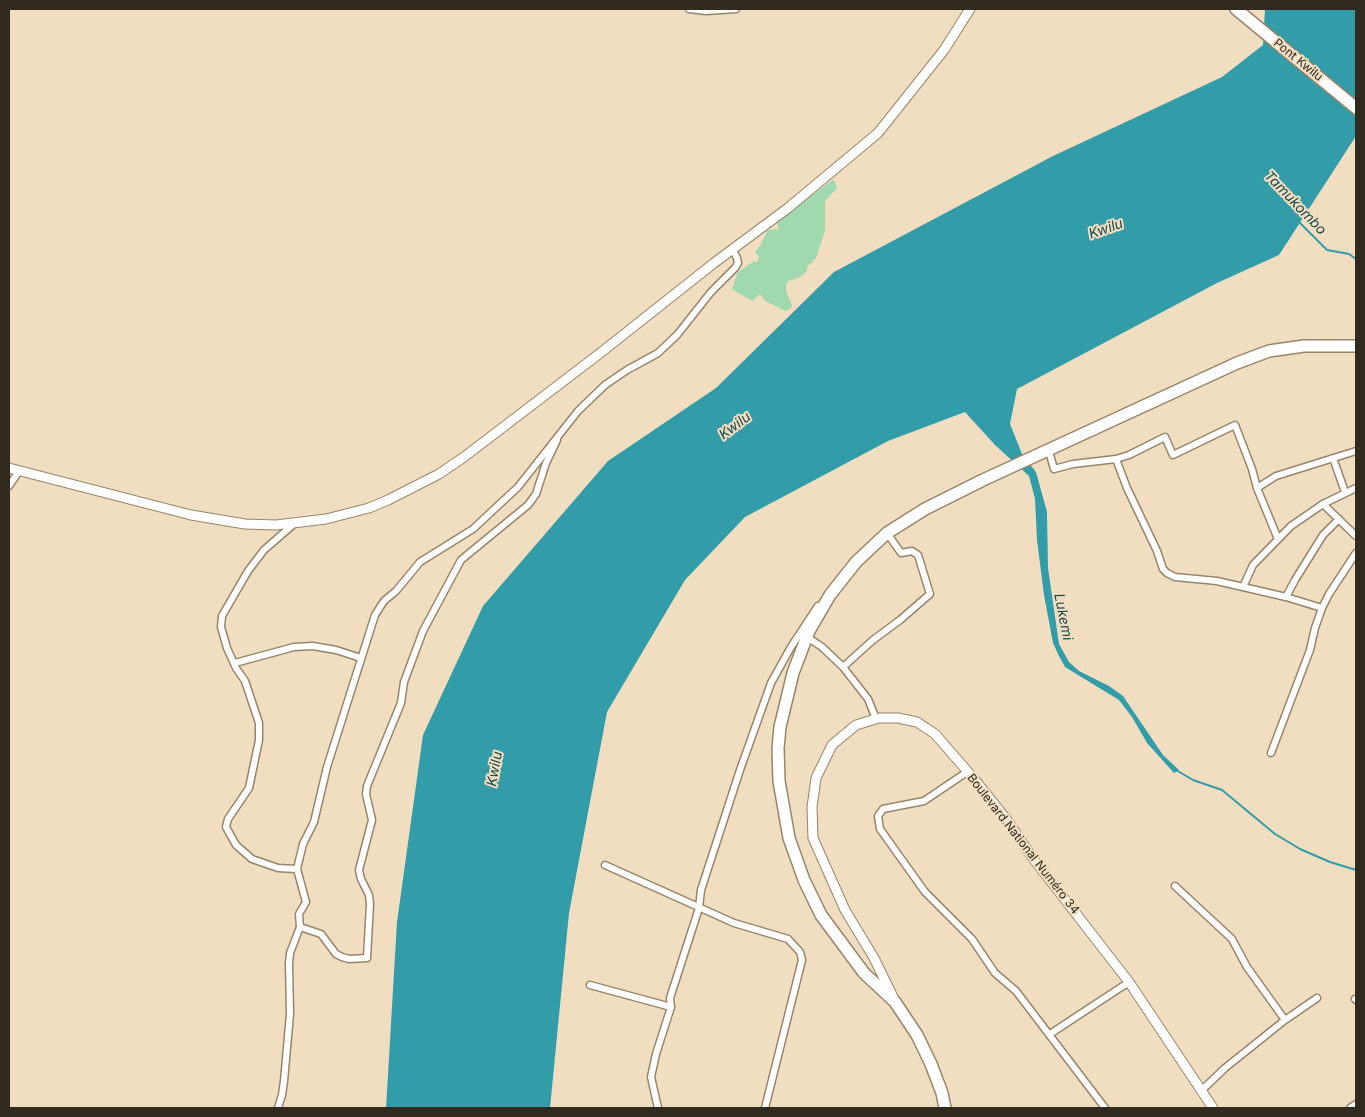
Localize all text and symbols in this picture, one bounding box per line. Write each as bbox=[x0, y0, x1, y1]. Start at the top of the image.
street label: Pont Kwilu bbox=[1270, 36, 1326, 84]
water label: Tamukombo bbox=[1260, 168, 1330, 238]
water label: Kwilu bbox=[1087, 215, 1125, 243]
water label: Kwilu bbox=[716, 409, 754, 443]
water label: Lukemi bbox=[1050, 592, 1076, 642]
water label: Kwilu bbox=[484, 750, 506, 788]
street label: Boulevard National Numéro 34 bbox=[964, 771, 1082, 917]

